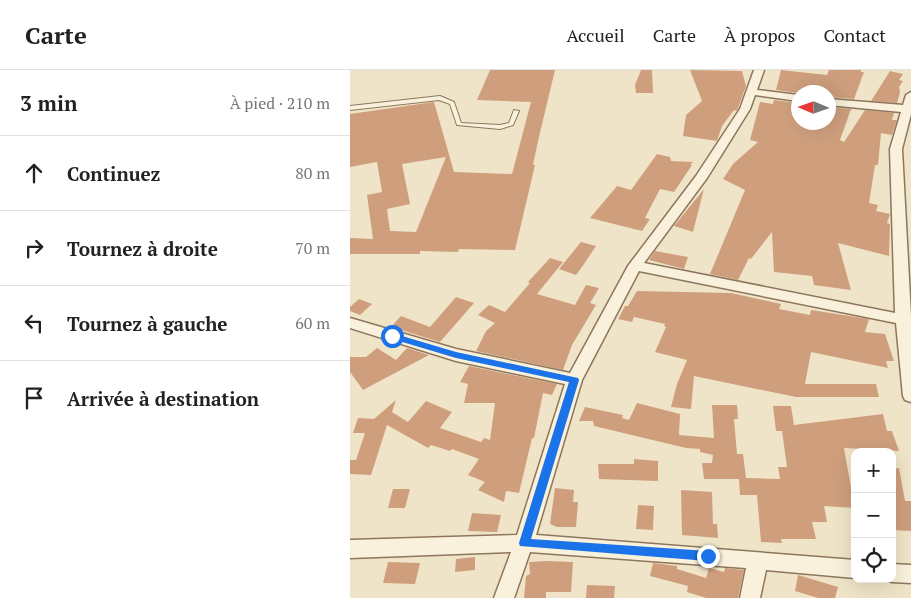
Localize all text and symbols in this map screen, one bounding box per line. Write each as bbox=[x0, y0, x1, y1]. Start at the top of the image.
text: Carte bbox=[25, 19, 87, 51]
text: Accueil bbox=[566, 23, 625, 47]
text: Carte bbox=[653, 23, 696, 47]
text: À propos bbox=[724, 23, 795, 47]
text: Contact bbox=[823, 23, 886, 47]
north arrow bbox=[791, 85, 836, 130]
text: 3 min bbox=[20, 89, 77, 117]
text: À pied · 210 m bbox=[230, 92, 330, 114]
icon: ahead bbox=[20, 159, 48, 187]
text: Continuez bbox=[67, 161, 160, 186]
text: 80 m bbox=[295, 162, 330, 184]
icon: right bbox=[20, 234, 48, 262]
text: Tournez à droite bbox=[67, 236, 218, 261]
text: 70 m bbox=[295, 237, 330, 259]
icon: left bbox=[20, 309, 48, 337]
text: Tournez à gauche bbox=[67, 311, 228, 336]
text: 60 m bbox=[295, 312, 330, 334]
route start bbox=[381, 325, 404, 348]
icon: arrive bbox=[20, 384, 48, 412]
text: Arrivée à destination bbox=[67, 386, 259, 411]
map controls bbox=[851, 448, 896, 583]
button: + bbox=[851, 448, 896, 493]
button: − bbox=[851, 493, 896, 538]
button: locate bbox=[851, 538, 896, 583]
route end bbox=[697, 545, 720, 568]

